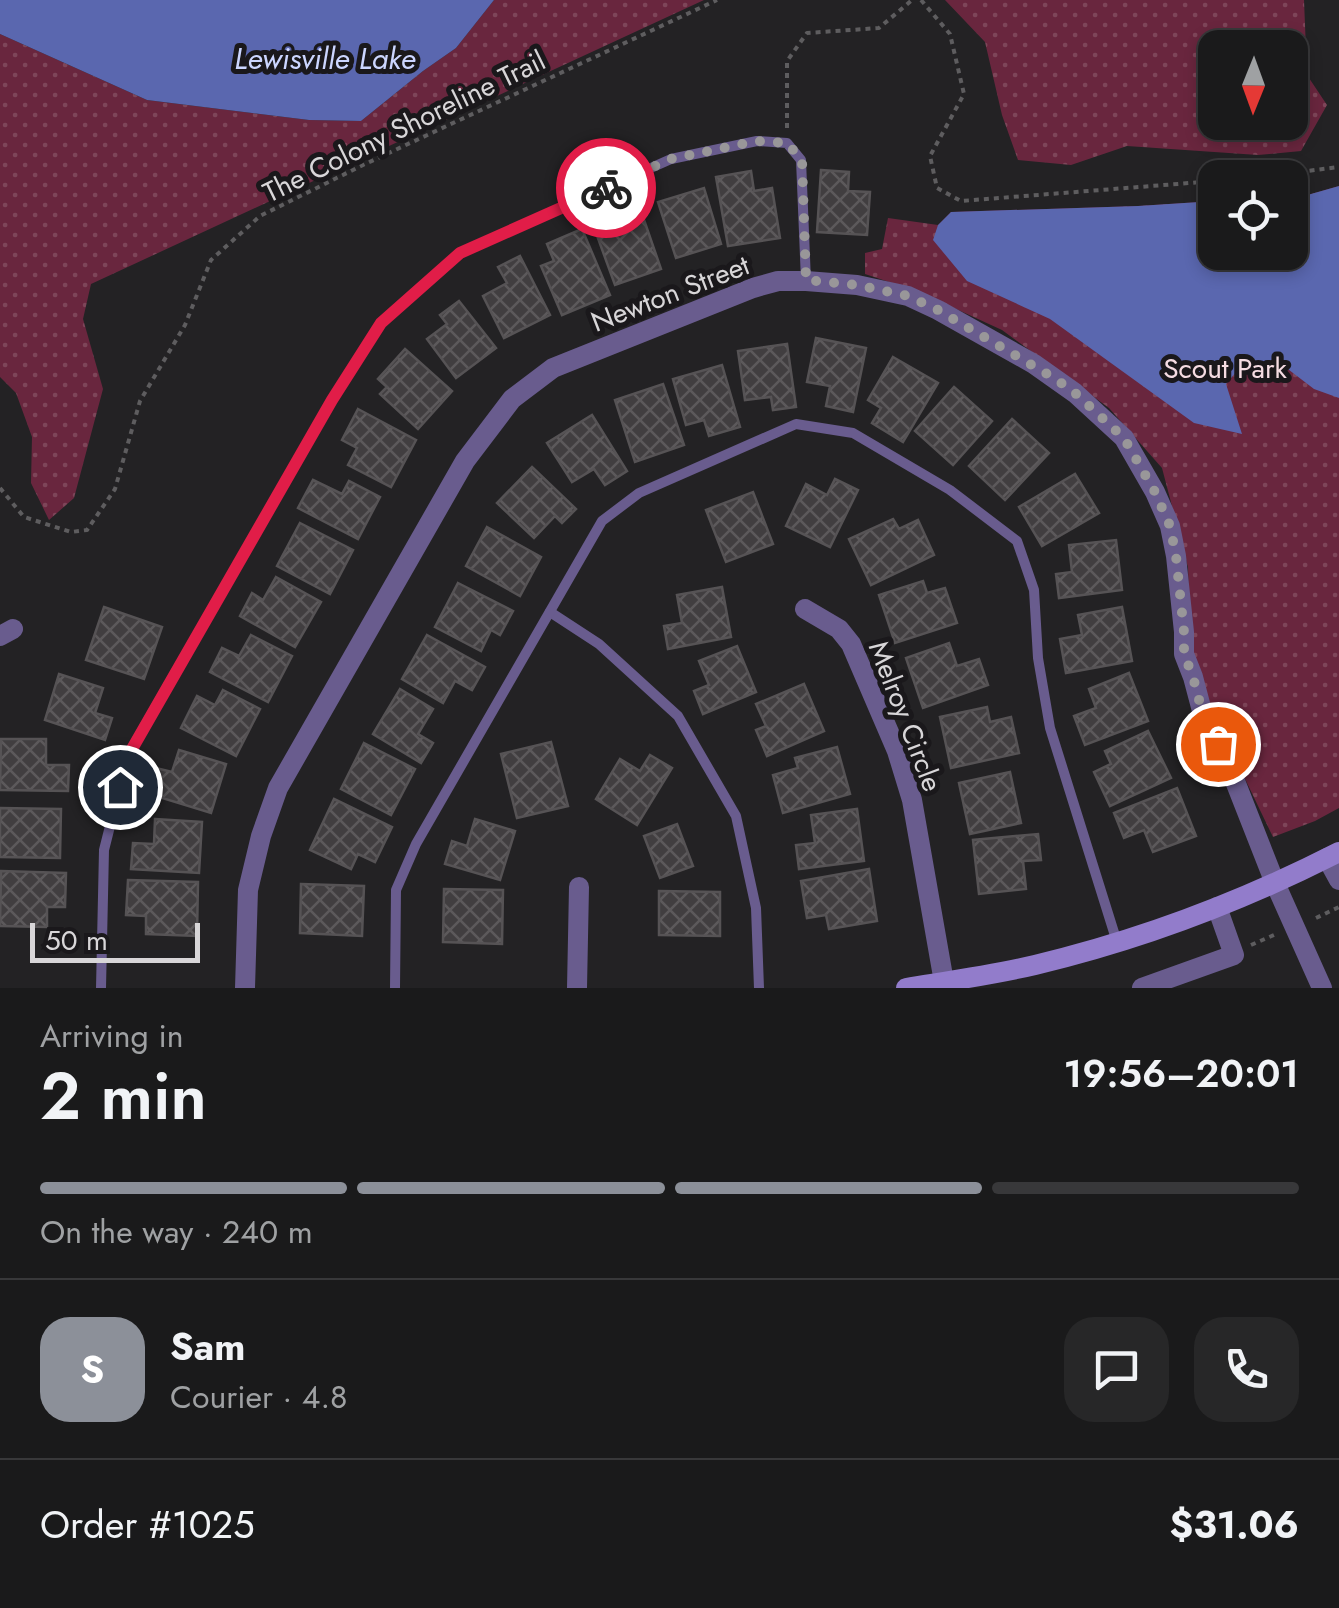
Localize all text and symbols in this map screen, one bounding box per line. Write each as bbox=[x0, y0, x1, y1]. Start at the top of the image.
north arrow bbox=[1198, 30, 1308, 140]
map controls bbox=[1198, 30, 1308, 270]
water label: Lewisville Lake bbox=[234, 37, 416, 80]
street label: The Colony Shoreline Trail bbox=[256, 40, 552, 213]
courier bbox=[556, 138, 656, 238]
button: locate bbox=[1198, 160, 1308, 270]
icon: bike bbox=[579, 161, 634, 216]
street label: Newton Street bbox=[585, 244, 756, 342]
park label: Scout Park bbox=[1163, 348, 1288, 389]
street label: Melroy Circle bbox=[858, 635, 953, 797]
pin bbox=[1176, 702, 1261, 787]
icon: bag bbox=[1191, 717, 1246, 772]
pin bbox=[78, 745, 163, 830]
icon: home bbox=[93, 760, 148, 815]
scale bar bbox=[30, 918, 200, 963]
text: 50 m bbox=[45, 920, 108, 961]
text: Arriving in bbox=[40, 1013, 184, 1059]
text: 19:56–20:01 bbox=[1064, 1046, 1299, 1101]
text: 2 min bbox=[40, 1049, 207, 1143]
text: On the way · 240 m bbox=[40, 1209, 313, 1255]
button: chat bbox=[1064, 1317, 1169, 1422]
button: phone bbox=[1194, 1317, 1299, 1422]
text: Sam bbox=[170, 1319, 245, 1374]
text: S bbox=[81, 1342, 104, 1397]
text: Courier · 4.8 bbox=[170, 1374, 347, 1420]
text: Order #1025 bbox=[40, 1497, 255, 1552]
text: $31.06 bbox=[1170, 1497, 1299, 1552]

